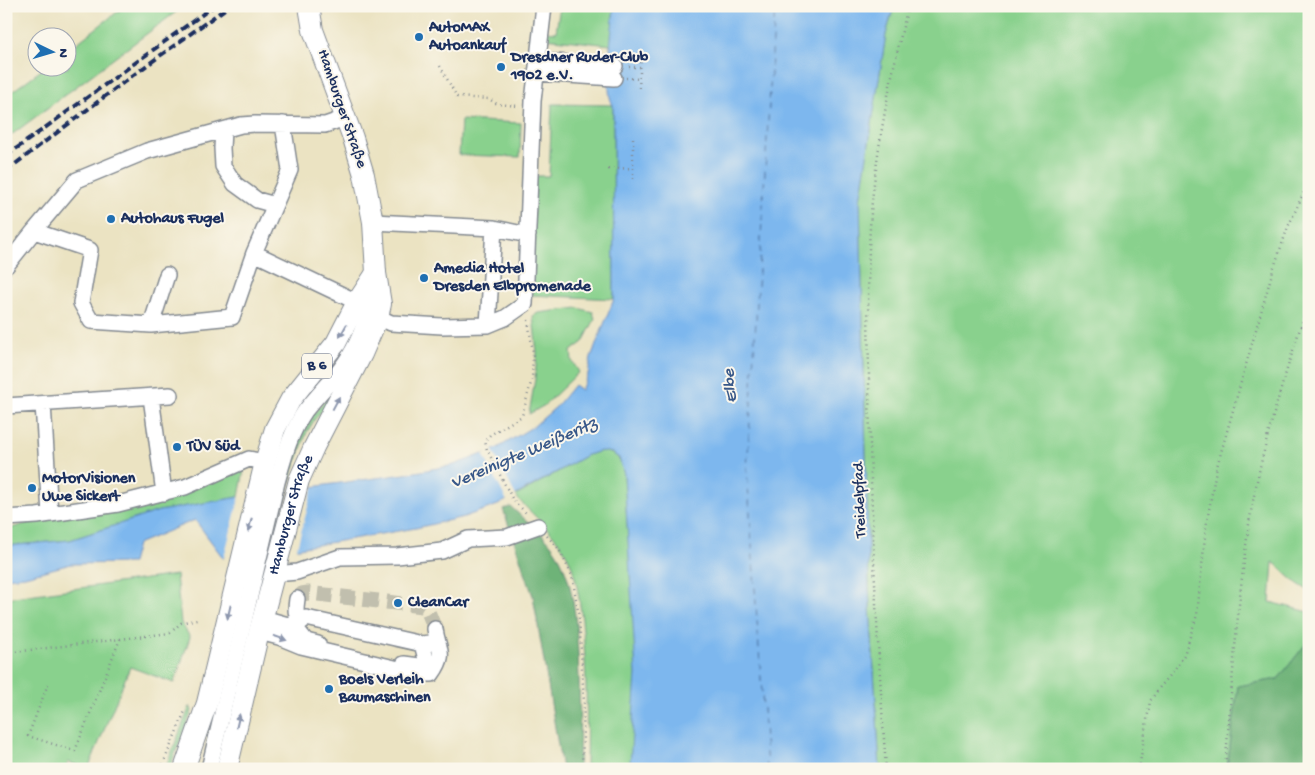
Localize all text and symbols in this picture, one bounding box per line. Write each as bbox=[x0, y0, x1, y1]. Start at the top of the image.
place label: AutoMAX Autoankauf bbox=[428, 19, 508, 56]
north arrow bbox=[28, 28, 78, 78]
marker: AutoMAX Autoankauf bbox=[413, 31, 425, 43]
street label: Hamburger Straße bbox=[312, 47, 370, 172]
text: N bbox=[54, 48, 71, 58]
place label: Dresdner Ruder-Club 1902 e.V. bbox=[509, 49, 649, 86]
marker: Dresdner Ruder-Club 1902 e.V. bbox=[495, 61, 507, 73]
place label: Autohaus Fugel bbox=[120, 210, 225, 229]
marker: Autohaus Fugel bbox=[105, 213, 117, 225]
place label: Amedia Hotel Dresden Elbpromenade bbox=[432, 260, 592, 297]
marker: Amedia Hotel Dresden Elbpromenade bbox=[418, 272, 430, 284]
one-way arrow bbox=[339, 323, 347, 338]
road number: B 6 bbox=[302, 354, 332, 378]
water label: Elbe bbox=[719, 367, 743, 404]
one-way arrow bbox=[332, 396, 340, 411]
water label: Vereinigte Weißeritz bbox=[448, 413, 601, 494]
place label: TÜV Süd bbox=[185, 438, 241, 457]
marker: TÜV Süd bbox=[171, 441, 183, 453]
street label: Hamburger Straße bbox=[265, 451, 319, 577]
street label: Treidelpfad bbox=[850, 460, 872, 539]
place label: MotorVisionen Uwe Sickert bbox=[42, 470, 136, 507]
marker: MotorVisionen Uwe Sickert bbox=[26, 482, 38, 494]
one-way arrow bbox=[246, 517, 254, 532]
place label: CleanCar bbox=[407, 594, 470, 613]
marker: CleanCar bbox=[392, 597, 404, 609]
one-way arrow bbox=[225, 605, 233, 620]
one-way arrow bbox=[273, 634, 288, 642]
place label: Boels Verleih Baumaschinen bbox=[338, 671, 431, 708]
marker: Boels Verleih Baumaschinen bbox=[323, 683, 335, 695]
one-way arrow bbox=[234, 714, 242, 729]

